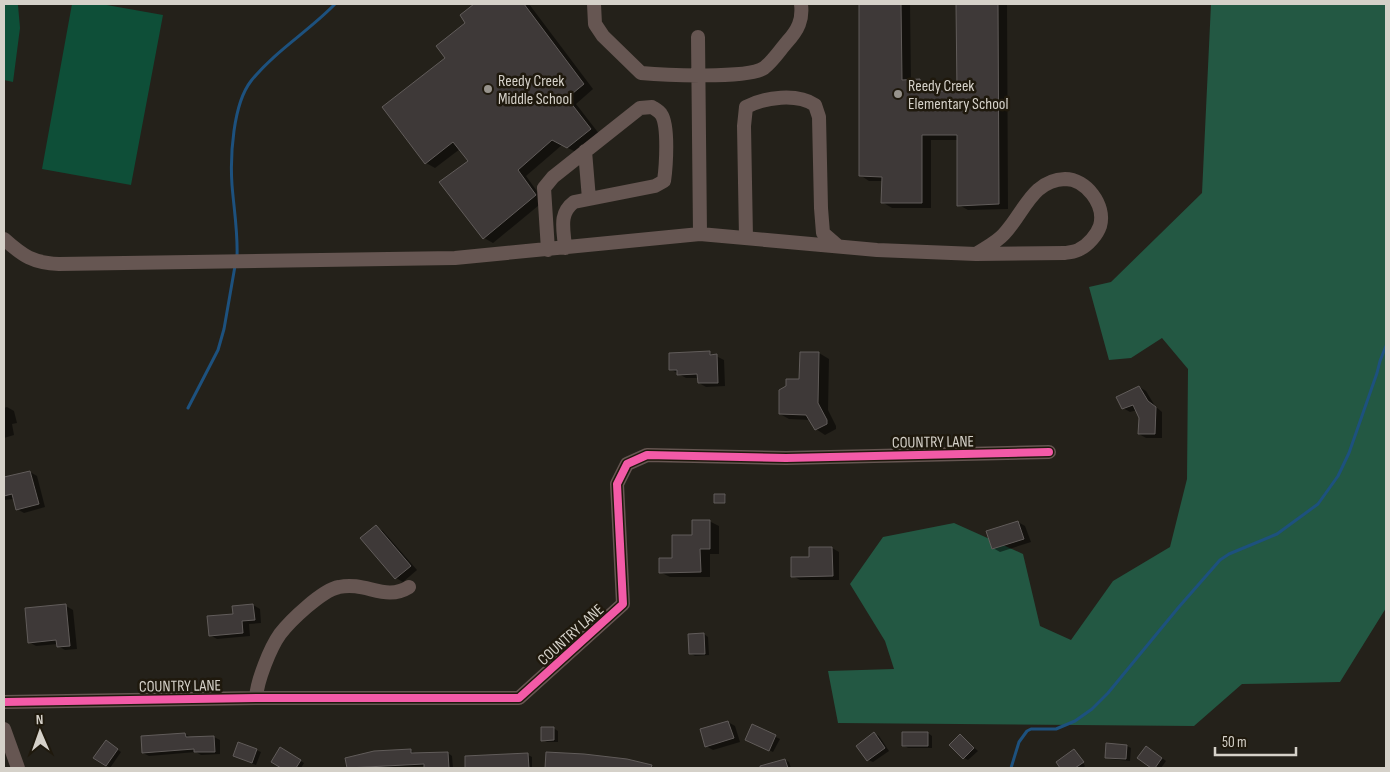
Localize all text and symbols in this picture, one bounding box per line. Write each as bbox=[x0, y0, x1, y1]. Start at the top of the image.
place label: Reedy Creek Middle School bbox=[498, 72, 572, 109]
place label: Reedy Creek Elementary School bbox=[908, 77, 1008, 114]
marker: Reedy Creek Middle School bbox=[482, 83, 494, 95]
marker: Reedy Creek Elementary School bbox=[892, 88, 904, 100]
street label: COUNTRY LANE bbox=[892, 432, 974, 453]
street label: COUNTRY LANE bbox=[534, 601, 608, 670]
street label: COUNTRY LANE bbox=[139, 676, 221, 697]
north arrow bbox=[15, 707, 65, 757]
text: N bbox=[36, 711, 44, 728]
scale bar bbox=[1215, 724, 1296, 756]
text: 50 m bbox=[1222, 733, 1247, 752]

